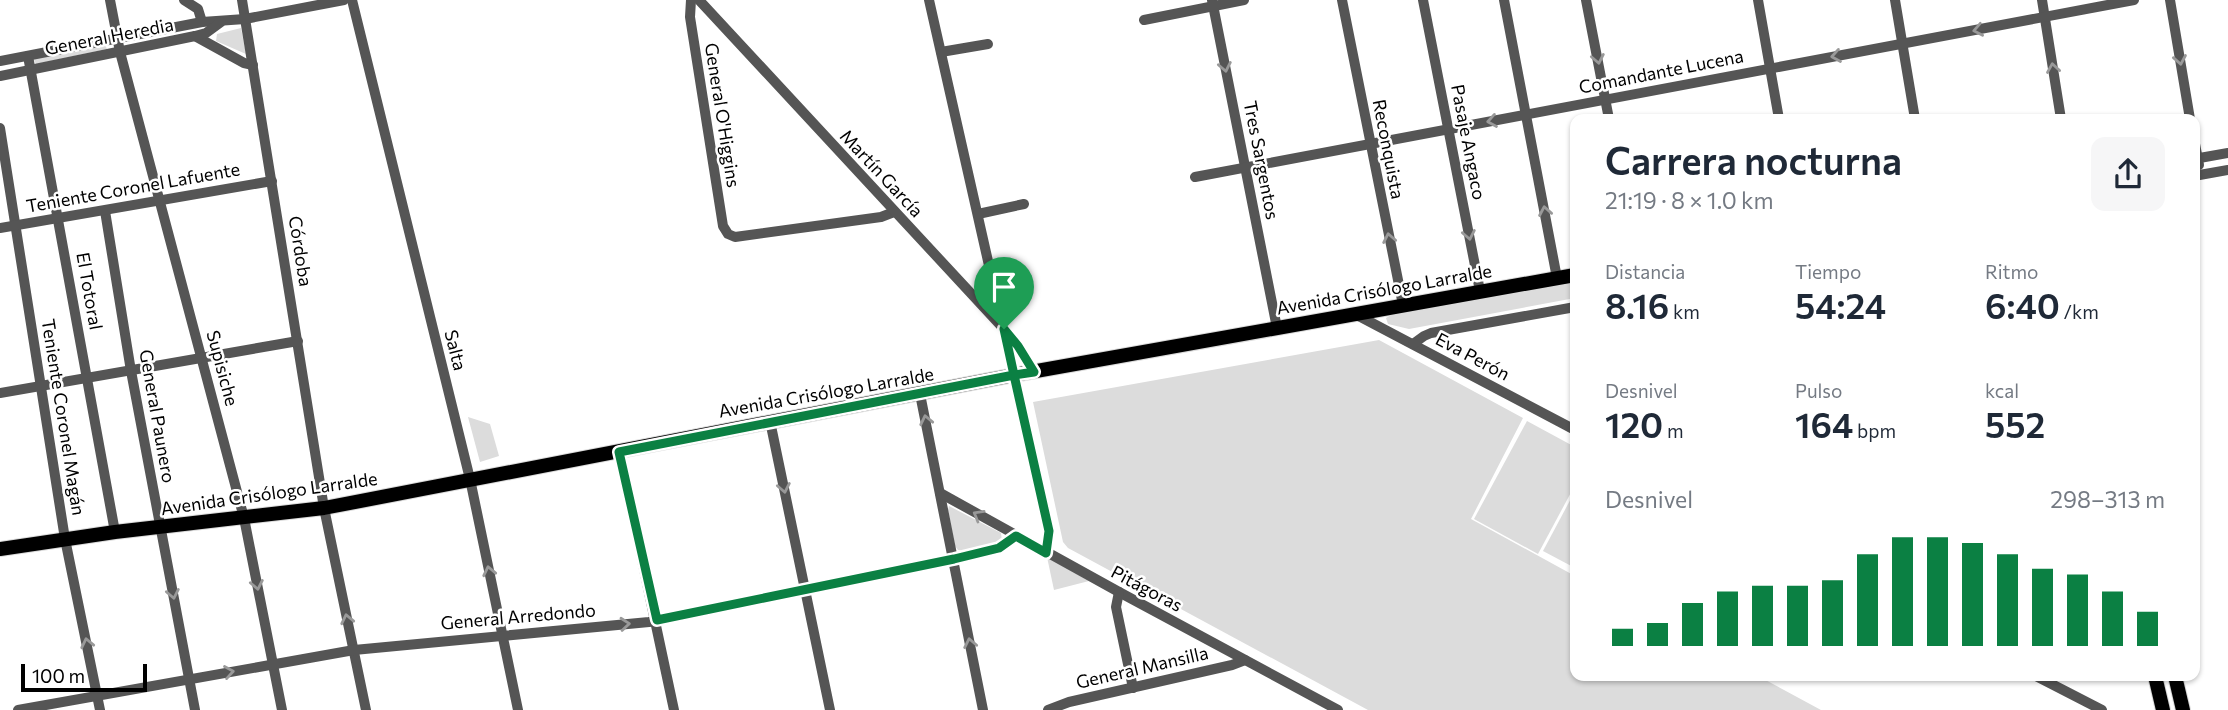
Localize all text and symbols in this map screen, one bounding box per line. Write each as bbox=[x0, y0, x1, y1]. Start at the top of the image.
street label: General Heredia bbox=[43, 13, 175, 59]
one-way arrow bbox=[1972, 21, 1984, 36]
street label: General O'Higgins bbox=[701, 41, 745, 189]
street label: Comandante Lucena bbox=[1577, 44, 1745, 98]
one-way arrow bbox=[1830, 48, 1842, 63]
one-way arrow bbox=[1590, 53, 1605, 65]
one-way arrow bbox=[2172, 54, 2187, 65]
one-way arrow bbox=[1217, 61, 1232, 73]
one-way arrow bbox=[2046, 62, 2061, 74]
street label: Pasaje Angaco bbox=[1447, 82, 1491, 202]
street label: Reconquista bbox=[1369, 97, 1409, 201]
street label: Tres Sargentos bbox=[1240, 99, 1284, 221]
one-way arrow bbox=[1486, 113, 1498, 128]
street label: Martín García bbox=[836, 125, 928, 221]
text: Carrera nocturna bbox=[1605, 136, 1902, 183]
button: share bbox=[2091, 137, 2165, 211]
street label: Teniente Coronel Lafuente bbox=[24, 157, 242, 217]
text: 21:19 · 8 × 1.0 km bbox=[1605, 186, 1774, 214]
one-way arrow bbox=[1538, 205, 1553, 217]
street label: Córdoba bbox=[285, 214, 317, 288]
one-way arrow bbox=[1461, 229, 1476, 241]
one-way arrow bbox=[1383, 232, 1398, 244]
street label: El Totoral bbox=[72, 250, 108, 332]
pin bbox=[974, 257, 1034, 329]
street label: Avenida Crisólogo Larralde bbox=[1275, 259, 1493, 319]
text: Distancia bbox=[1605, 260, 1685, 283]
text: Tiempo bbox=[1795, 260, 1861, 283]
text: Ritmo bbox=[1985, 260, 2038, 283]
icon: arrive bbox=[985, 268, 1023, 306]
text: 8.16 bbox=[1605, 283, 1669, 326]
text: 54:24 bbox=[1795, 283, 1886, 326]
text: 6:40 bbox=[1985, 283, 2060, 326]
text: km bbox=[1669, 300, 1700, 323]
text: /km bbox=[2060, 300, 2099, 323]
street label: Teniente Coronel Magán bbox=[38, 317, 90, 517]
street label: Salta bbox=[440, 327, 472, 373]
street label: Eva Perón bbox=[1432, 327, 1514, 385]
street label: Supisiche bbox=[202, 328, 244, 408]
street label: General Paunero bbox=[135, 348, 181, 484]
street label: Avenida Crisólogo Larralde bbox=[717, 362, 935, 422]
text: Desnivel bbox=[1605, 379, 1678, 402]
text: Pulso bbox=[1795, 379, 1842, 402]
text: kcal bbox=[1985, 379, 2019, 402]
text: 120 bbox=[1605, 402, 1663, 445]
text: 164 bbox=[1795, 402, 1853, 445]
text: 552 bbox=[1985, 402, 2045, 445]
one-way arrow bbox=[919, 414, 934, 426]
text: m bbox=[1663, 419, 1683, 442]
text: bpm bbox=[1853, 419, 1896, 442]
street label: Avenida Crisólogo Larralde bbox=[159, 467, 379, 519]
one-way arrow bbox=[775, 482, 790, 494]
text: Desnivel bbox=[1605, 485, 1693, 513]
text: 298–313 m bbox=[2050, 485, 2165, 513]
one-way arrow bbox=[973, 510, 986, 523]
street label: Pitágoras bbox=[1108, 560, 1186, 616]
one-way arrow bbox=[483, 565, 498, 577]
one-way arrow bbox=[249, 579, 264, 591]
one-way arrow bbox=[164, 588, 179, 600]
street label: General Arredondo bbox=[440, 598, 596, 634]
one-way arrow bbox=[341, 613, 356, 625]
one-way arrow bbox=[620, 617, 631, 632]
one-way arrow bbox=[80, 637, 95, 649]
one-way arrow bbox=[964, 637, 979, 649]
street label: General Mansilla bbox=[1074, 641, 1210, 693]
scale bar bbox=[21, 661, 147, 693]
text: 100 m bbox=[32, 664, 85, 687]
one-way arrow bbox=[224, 665, 235, 680]

